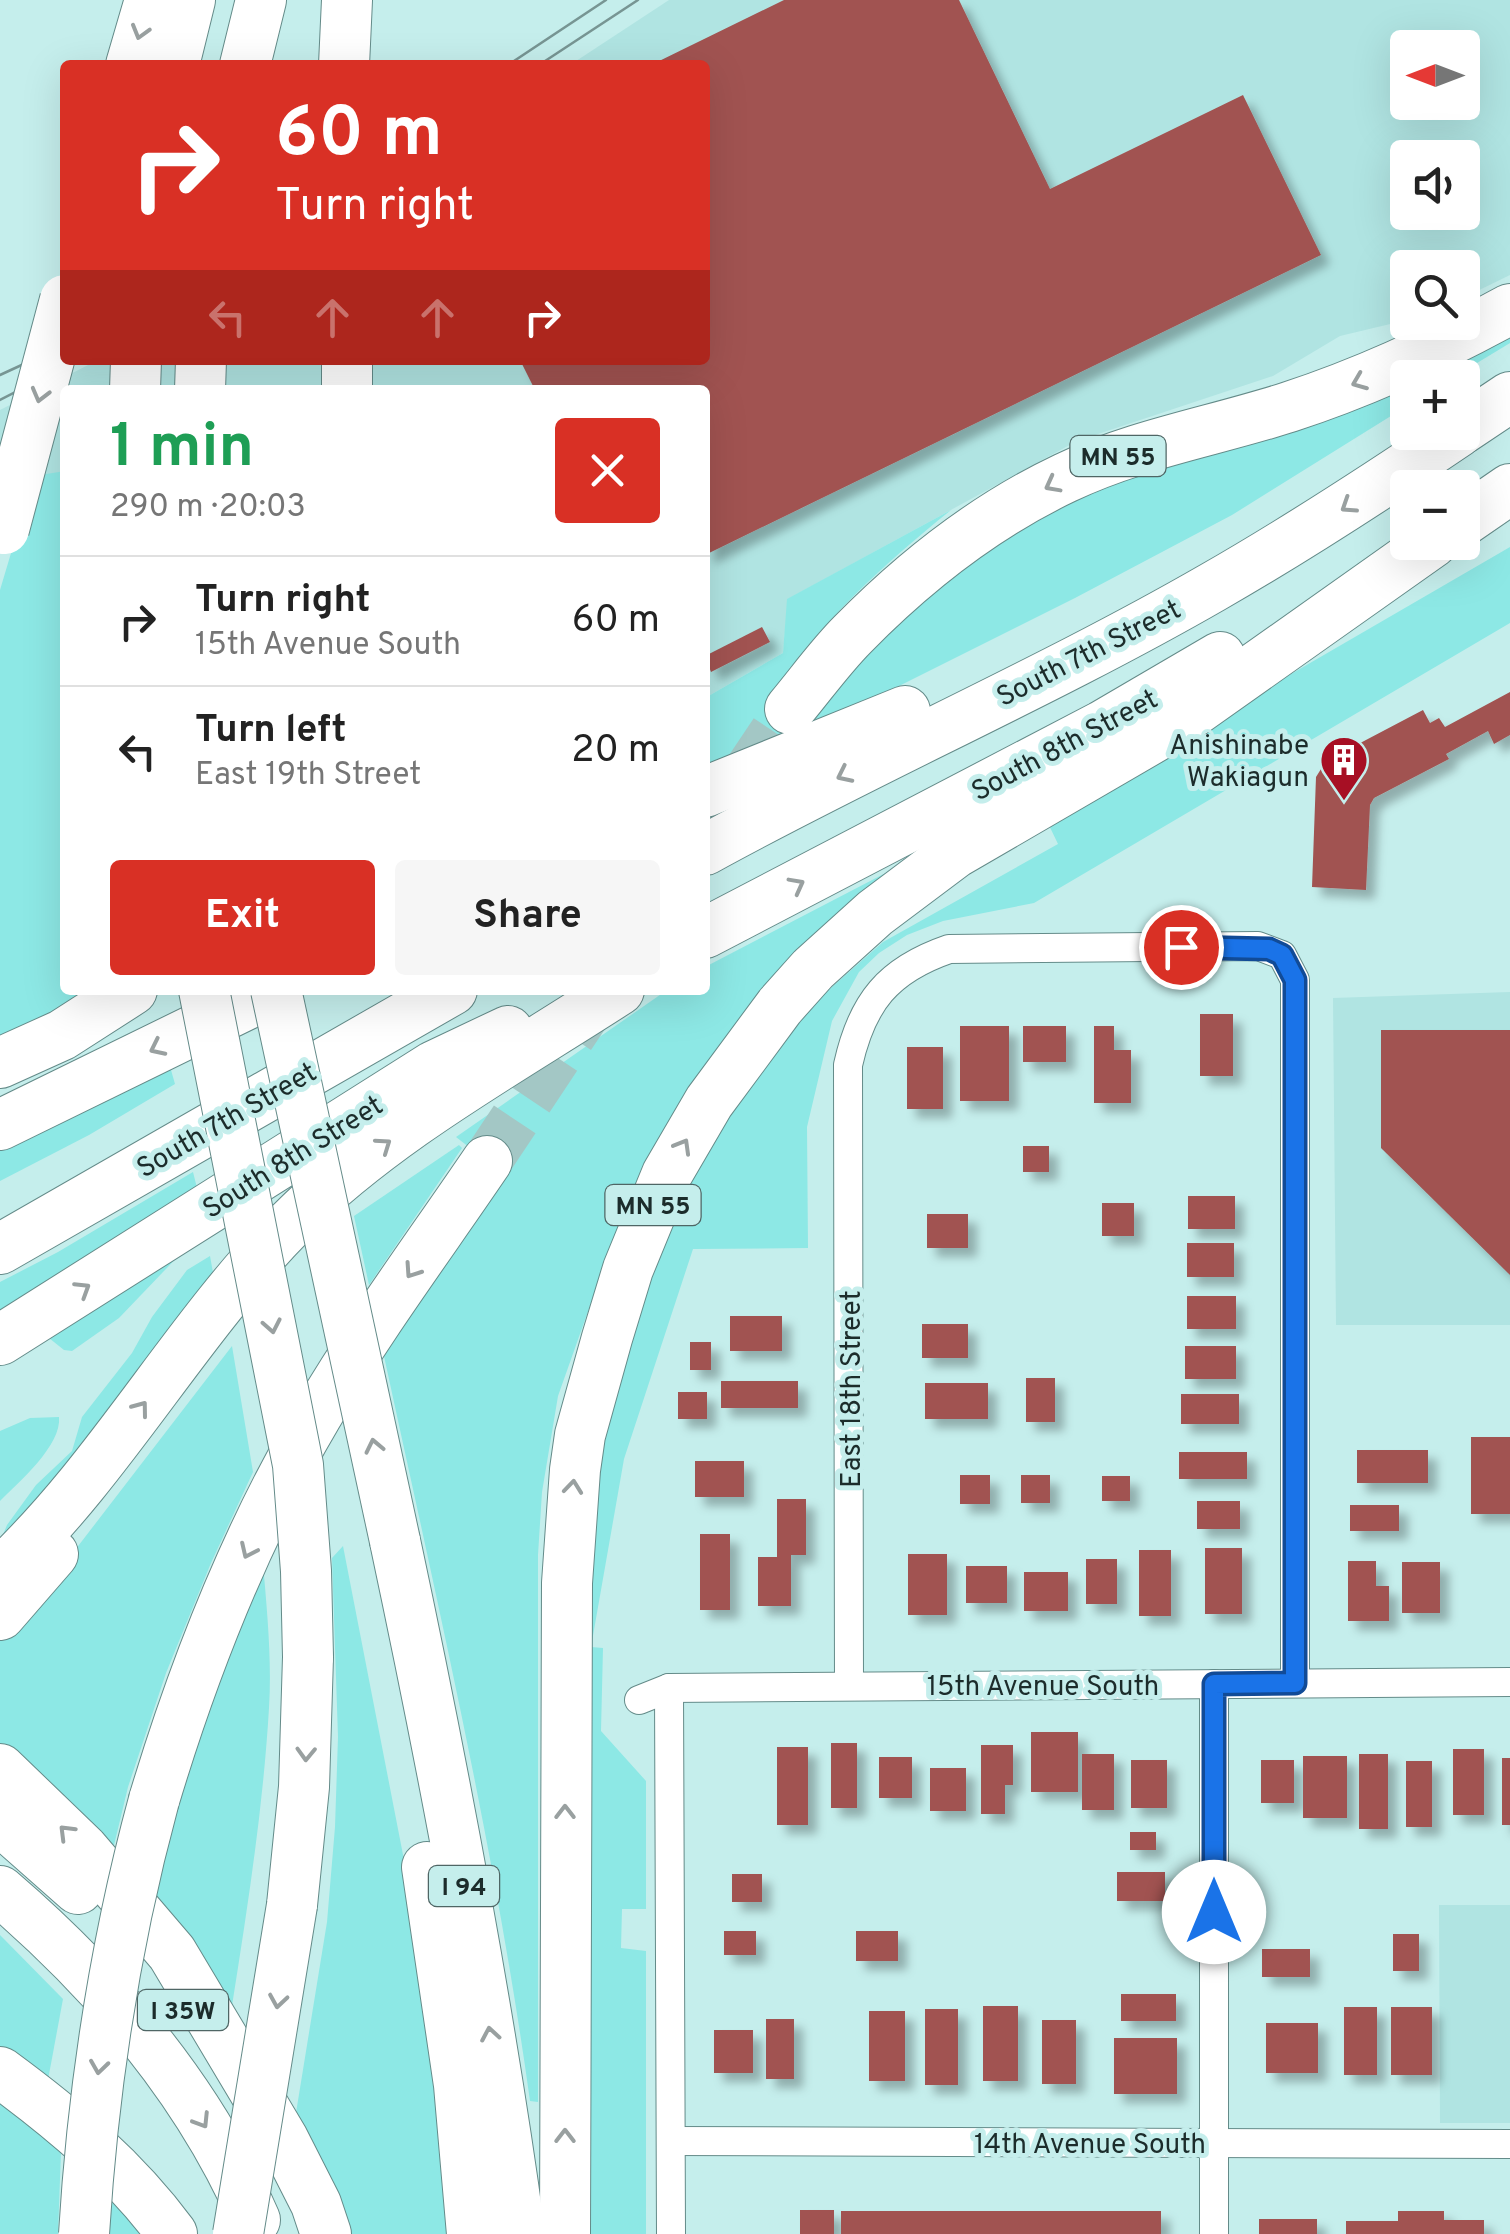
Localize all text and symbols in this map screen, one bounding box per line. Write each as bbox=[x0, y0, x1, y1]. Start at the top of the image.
one-way arrow bbox=[131, 23, 152, 40]
north arrow bbox=[1390, 30, 1480, 120]
map controls bbox=[1390, 30, 1480, 560]
text: 60 m bbox=[275, 92, 443, 181]
icon: right bbox=[110, 100, 240, 230]
button: sound bbox=[1390, 140, 1480, 230]
text: Turn right bbox=[275, 179, 474, 236]
button: search bbox=[1390, 250, 1480, 340]
icon: left bbox=[200, 290, 255, 345]
icon: ahead bbox=[305, 290, 360, 345]
icon: ahead bbox=[410, 290, 465, 345]
icon: right bbox=[515, 290, 570, 345]
button: + bbox=[1390, 360, 1480, 450]
one-way arrow bbox=[1351, 370, 1369, 390]
one-way arrow bbox=[31, 386, 52, 403]
text: 1 min bbox=[110, 412, 254, 488]
button: close bbox=[555, 418, 660, 523]
road number: MN 55 bbox=[1070, 436, 1166, 476]
button: − bbox=[1390, 470, 1480, 560]
one-way arrow bbox=[1044, 473, 1062, 493]
text: 290 m · 20:03 bbox=[110, 488, 306, 528]
one-way arrow bbox=[1340, 494, 1359, 512]
text: Turn right bbox=[195, 577, 370, 626]
street label: South 7th Street bbox=[991, 593, 1188, 717]
icon: right bbox=[110, 594, 165, 649]
text: 60 m bbox=[572, 597, 660, 646]
text: 15th Avenue South bbox=[195, 626, 461, 666]
street label: South 8th Street bbox=[966, 682, 1165, 811]
text: Turn left bbox=[195, 707, 347, 756]
icon: left bbox=[110, 724, 165, 779]
text: 20 m bbox=[571, 727, 660, 776]
place label: Anishinabe Wakiagun bbox=[1169, 729, 1309, 797]
building icon: Anishinabe Wakiagun bbox=[1318, 734, 1370, 802]
text: East 19th Street bbox=[195, 756, 421, 796]
one-way arrow bbox=[836, 763, 854, 782]
button: Exit bbox=[110, 860, 375, 975]
button: Share bbox=[395, 860, 660, 975]
one-way arrow bbox=[786, 878, 804, 897]
pin bbox=[1139, 905, 1224, 990]
icon: arrive bbox=[1154, 920, 1209, 975]
one-way arrow bbox=[149, 1036, 167, 1056]
street label: South 7th Street bbox=[131, 1055, 324, 1188]
street label: South 8th Street bbox=[197, 1089, 391, 1228]
one-way arrow bbox=[373, 1139, 391, 1157]
one-way arrow bbox=[671, 1139, 690, 1157]
road number: MN 55 bbox=[606, 1185, 700, 1225]
one-way arrow bbox=[406, 1259, 424, 1278]
one-way arrow bbox=[72, 1282, 90, 1301]
street label: East 18th Street bbox=[835, 1290, 871, 1488]
one-way arrow bbox=[261, 1317, 282, 1334]
one-way arrow bbox=[129, 1401, 146, 1419]
one-way arrow bbox=[365, 1437, 386, 1454]
one-way arrow bbox=[562, 1478, 584, 1494]
one-way arrow bbox=[240, 1540, 260, 1558]
street label: 15th Avenue South bbox=[927, 1670, 1159, 1706]
one-way arrow bbox=[295, 1747, 316, 1763]
one-way arrow bbox=[554, 1803, 576, 1818]
one-way arrow bbox=[60, 1825, 78, 1843]
position arrow bbox=[1162, 1860, 1266, 1964]
road number: I 94 bbox=[429, 1866, 499, 1906]
road number: I 35W bbox=[138, 1990, 228, 2030]
one-way arrow bbox=[268, 1993, 289, 2009]
one-way arrow bbox=[480, 2026, 501, 2042]
one-way arrow bbox=[89, 2059, 110, 2075]
one-way arrow bbox=[190, 2110, 209, 2128]
one-way arrow bbox=[554, 2128, 576, 2144]
street label: 14th Avenue South bbox=[974, 2128, 1206, 2164]

